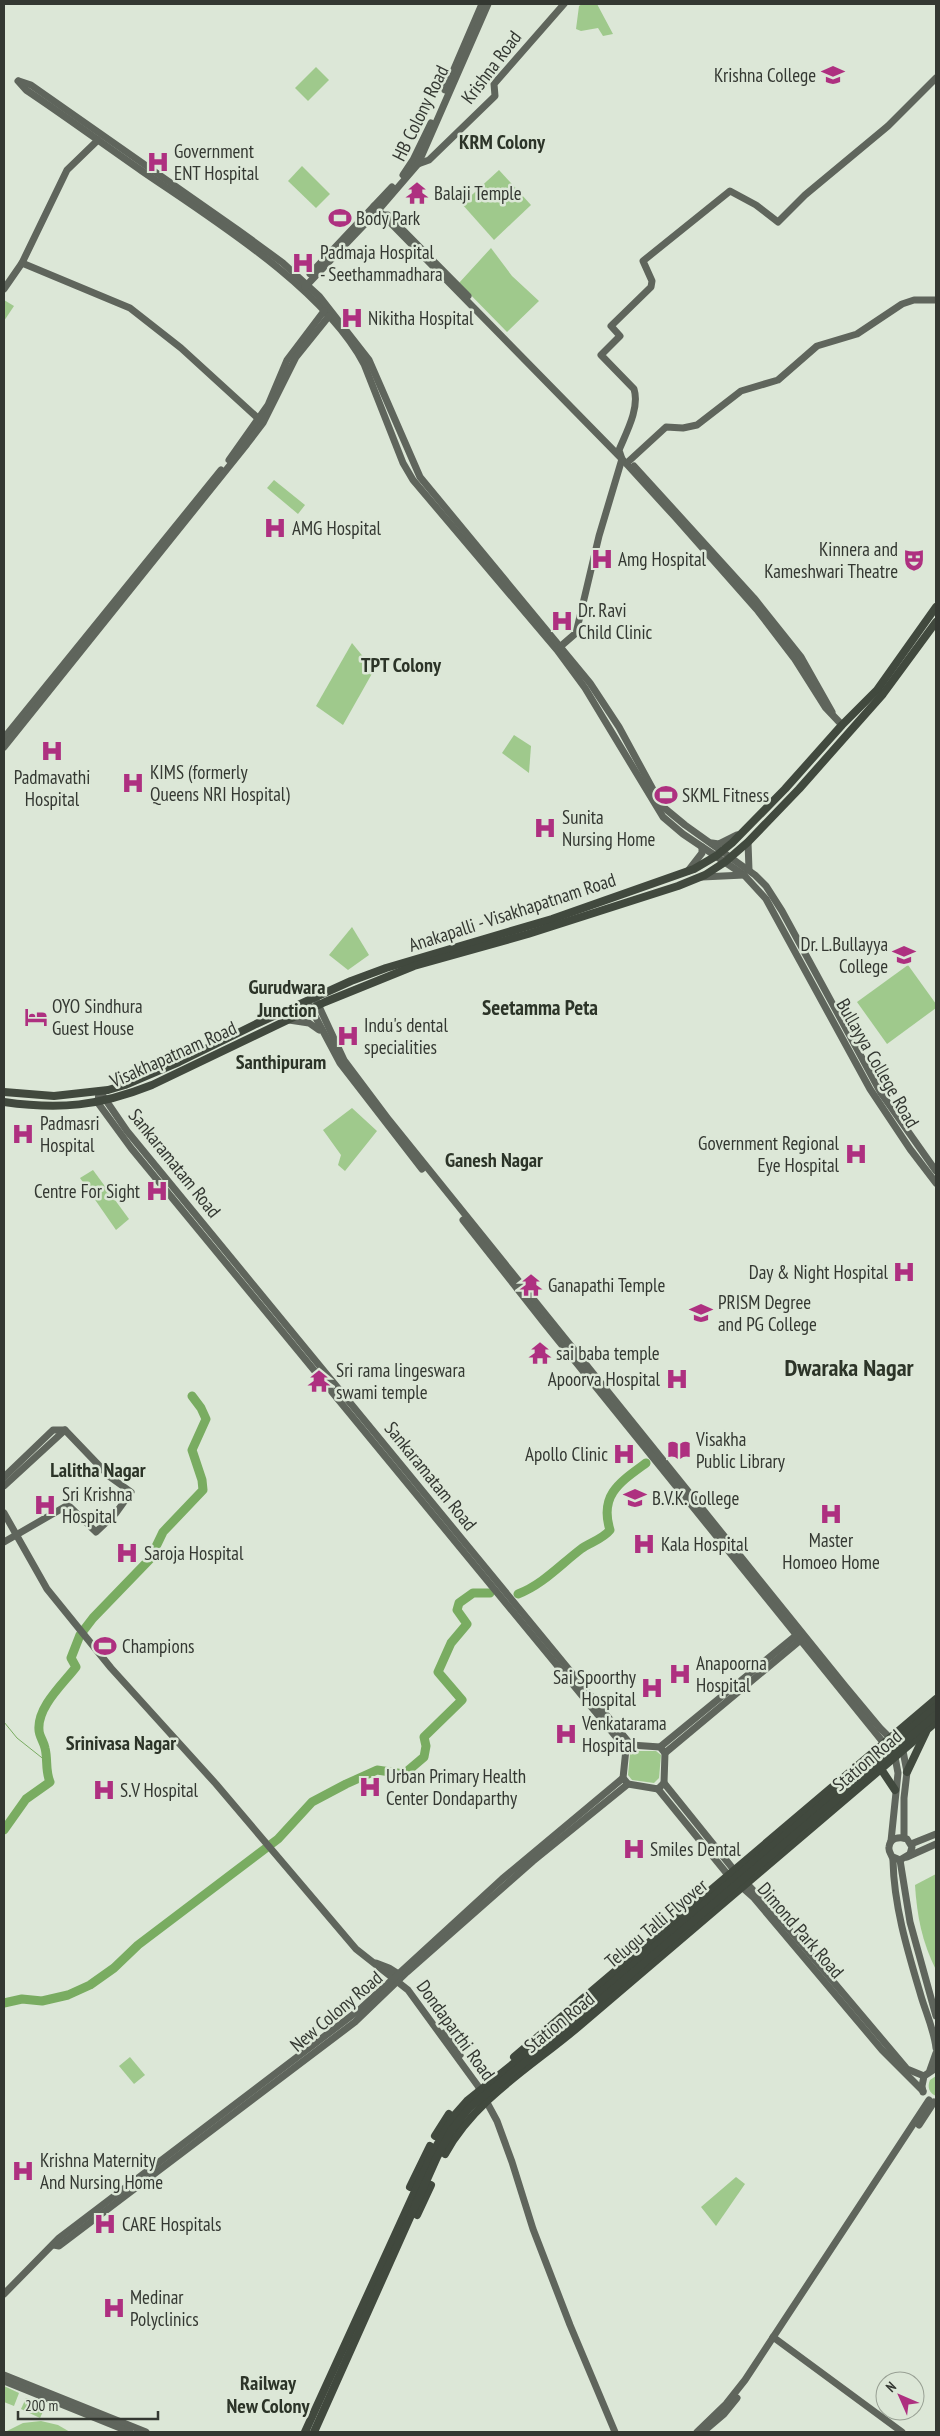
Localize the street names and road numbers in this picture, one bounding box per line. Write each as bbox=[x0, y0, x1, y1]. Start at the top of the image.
street label: Krishna Road bbox=[456, 26, 526, 108]
street label: HB Colony Road bbox=[387, 61, 453, 165]
street label: Anakapalli - Visakhapatnam Road bbox=[405, 867, 619, 957]
street label: Bullayya College Road bbox=[831, 994, 925, 1132]
street label: Visakhapatnam Road bbox=[105, 1015, 240, 1093]
street label: Sankaramatam Road bbox=[124, 1104, 226, 1222]
street label: Sankaramatam Road bbox=[380, 1417, 482, 1535]
street label: Station Road bbox=[827, 1724, 907, 1796]
street label: Telugu Talli Flyover bbox=[600, 1873, 713, 1973]
street label: Dimond Park Road bbox=[753, 1877, 849, 1983]
street label: New Colony Road bbox=[285, 1965, 387, 2057]
street label: Dondaparthi Road bbox=[412, 1975, 500, 2085]
street label: Station Road bbox=[519, 1986, 599, 2058]

